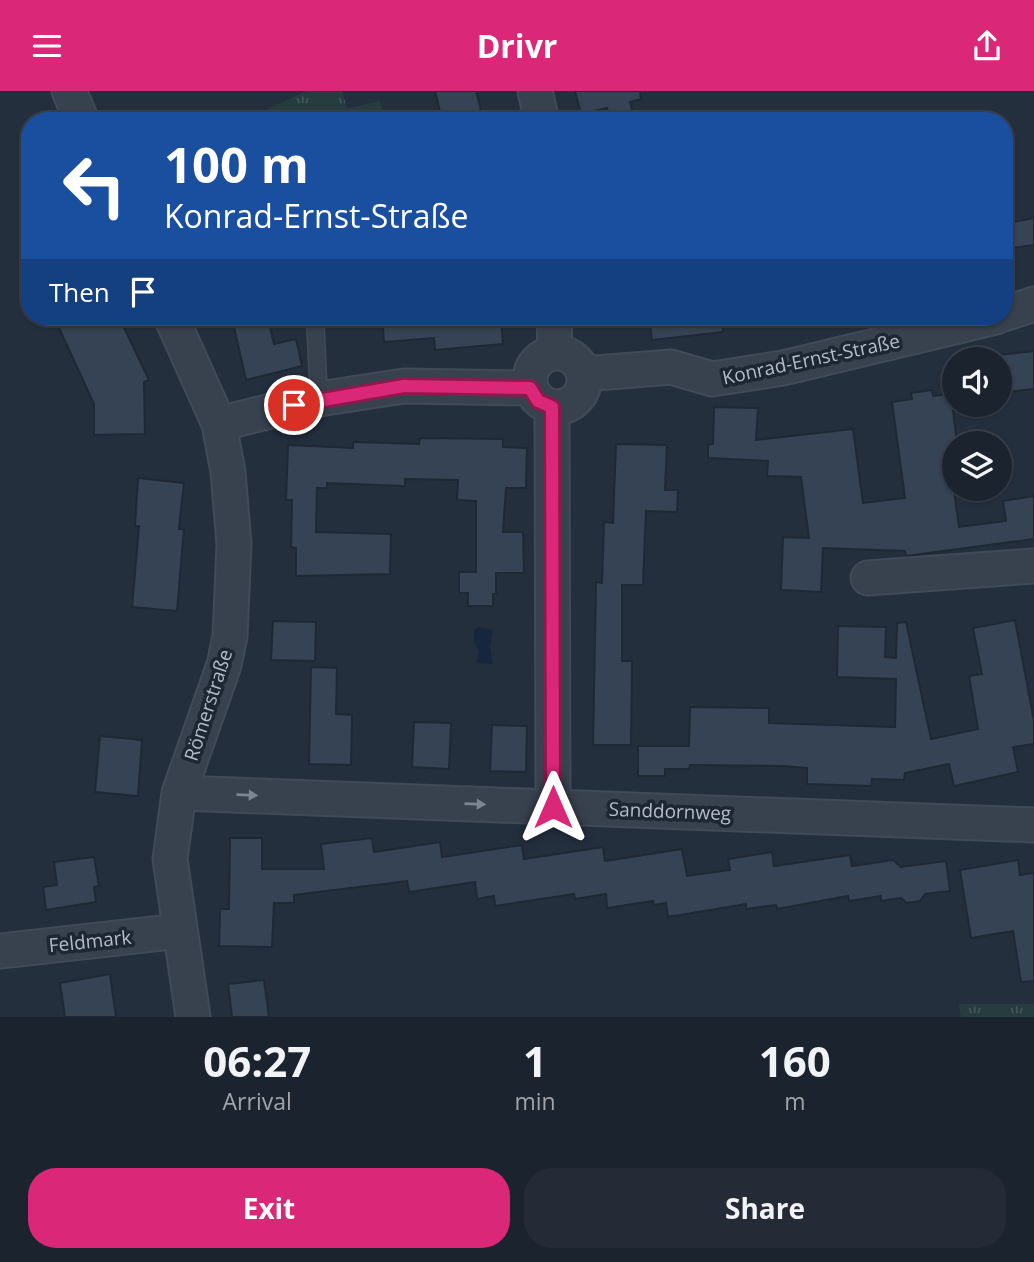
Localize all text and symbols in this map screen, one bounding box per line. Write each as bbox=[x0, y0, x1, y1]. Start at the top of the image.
text: Drivr bbox=[477, 24, 557, 67]
icon: menu bbox=[28, 27, 66, 65]
icon: share bbox=[968, 27, 1006, 65]
text: 100 m bbox=[164, 131, 309, 197]
icon: left bbox=[49, 140, 140, 231]
text: Konrad-Ernst-Straße bbox=[164, 194, 468, 237]
icon: arrive bbox=[124, 273, 162, 311]
text: Then bbox=[49, 274, 110, 310]
street label: Konrad-Ernst-Straße bbox=[720, 327, 902, 391]
map controls bbox=[942, 347, 1012, 501]
button: sound bbox=[942, 347, 1012, 417]
pin bbox=[264, 375, 324, 435]
icon: arrive bbox=[275, 386, 313, 424]
button: layers bbox=[942, 431, 1012, 501]
street label: Römerstraße bbox=[178, 646, 238, 764]
position arrow bbox=[516, 770, 590, 844]
one-way arrow bbox=[237, 790, 259, 801]
street label: Sanddornweg bbox=[608, 796, 732, 826]
one-way arrow bbox=[464, 798, 486, 809]
street label: Feldmark bbox=[47, 924, 133, 958]
text: 06:27 bbox=[203, 1032, 311, 1089]
text: 1 bbox=[523, 1032, 547, 1089]
text: 160 bbox=[759, 1032, 831, 1089]
text: Arrival bbox=[223, 1085, 292, 1117]
text: min bbox=[514, 1085, 556, 1117]
text: m bbox=[784, 1085, 805, 1117]
button: Exit bbox=[28, 1168, 510, 1248]
button: Share bbox=[524, 1168, 1006, 1248]

